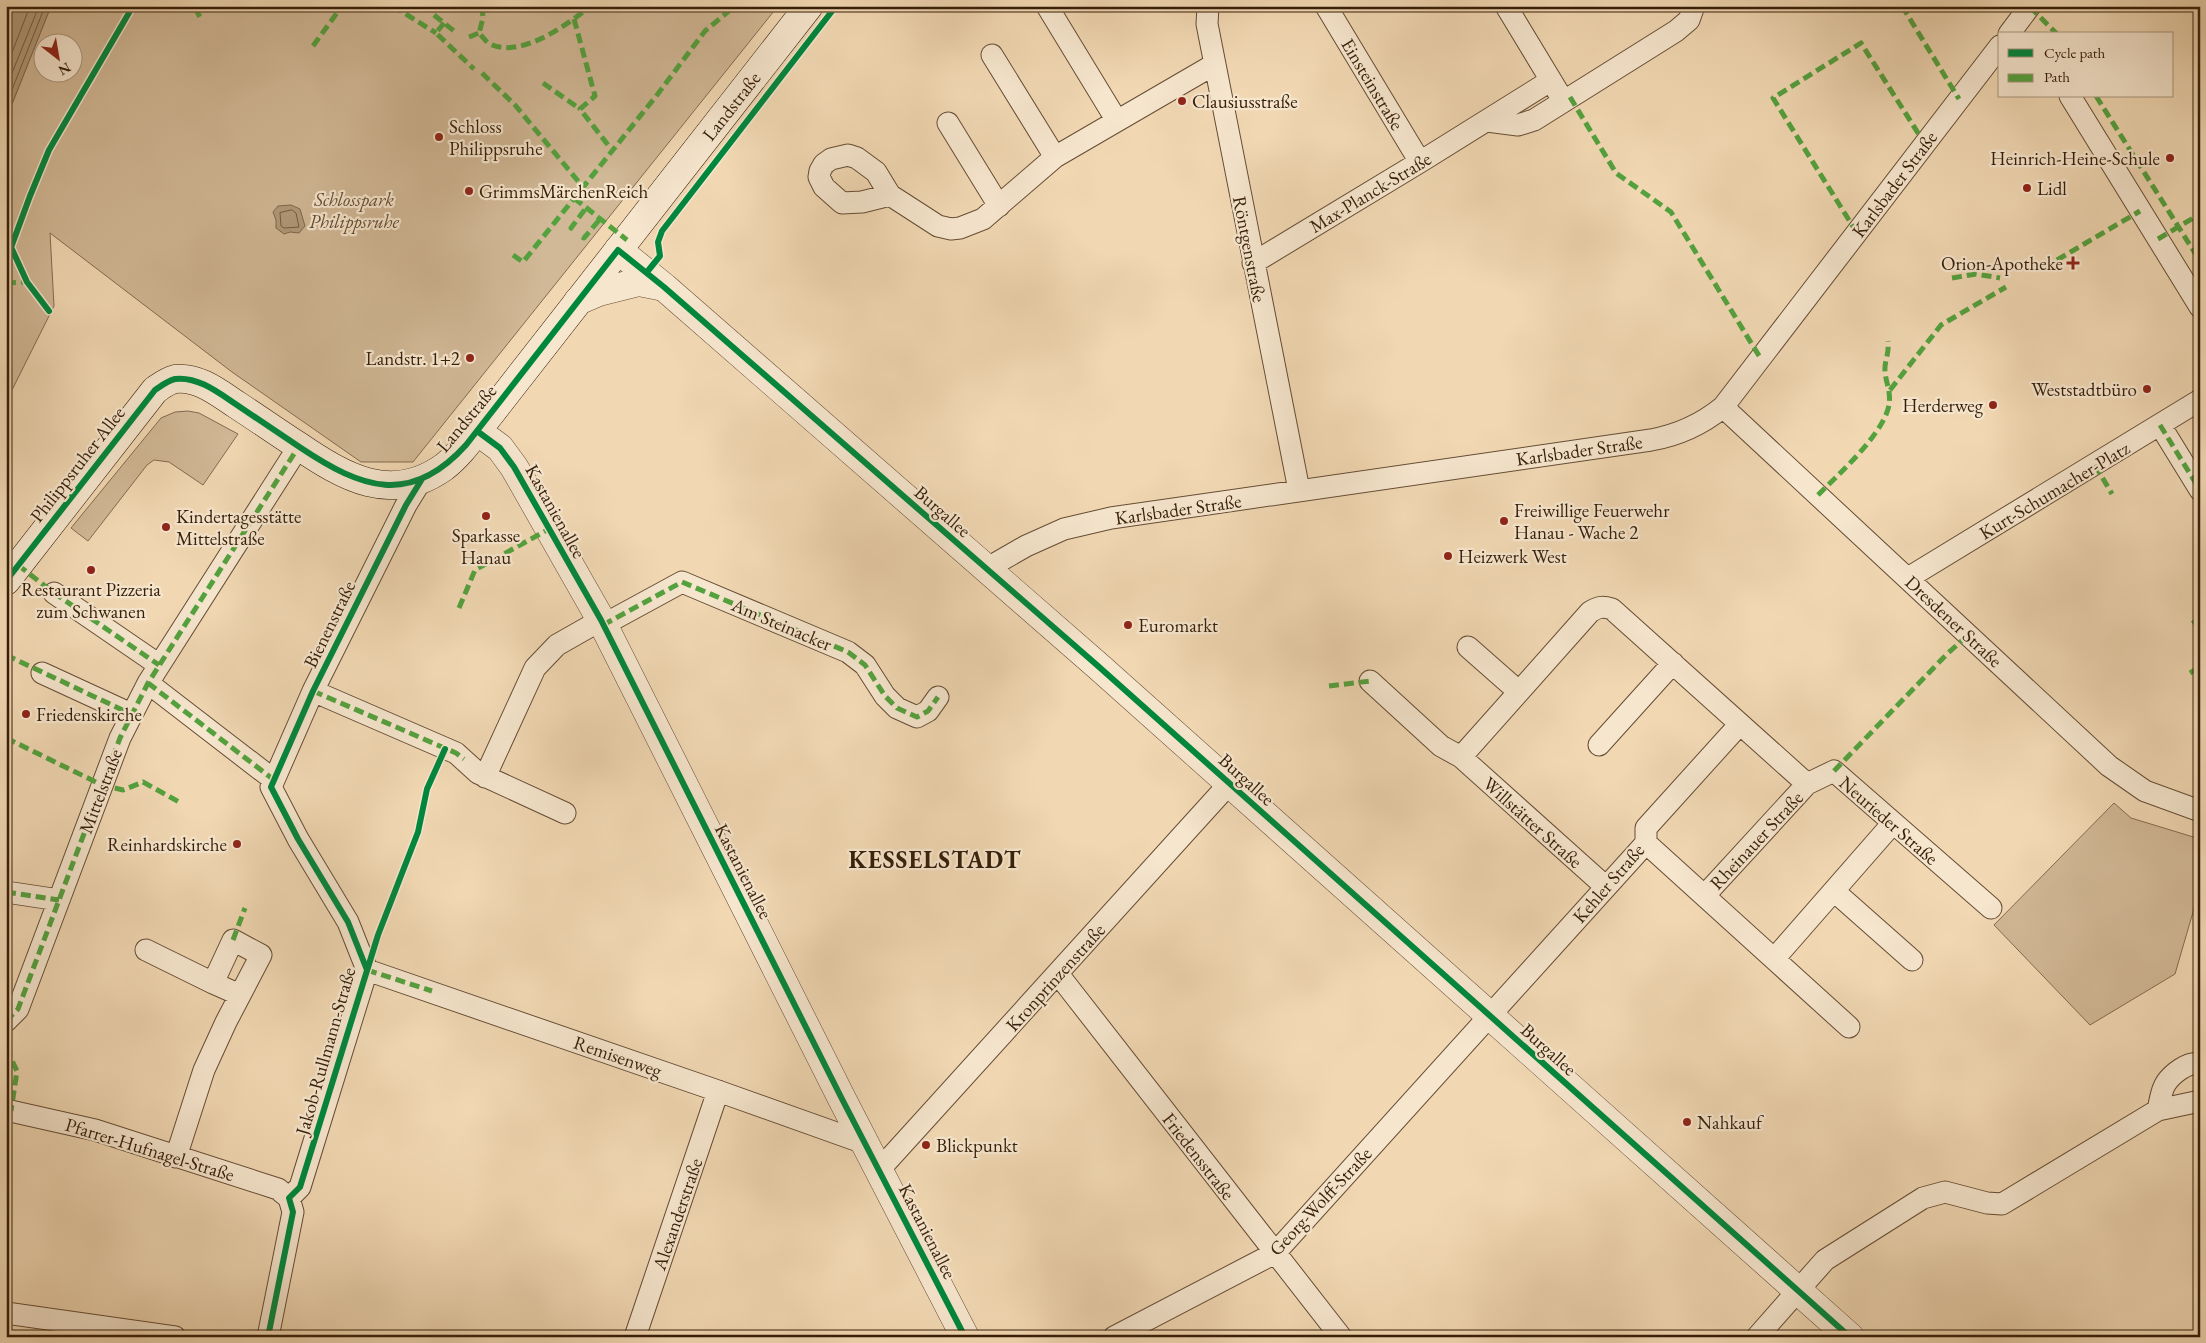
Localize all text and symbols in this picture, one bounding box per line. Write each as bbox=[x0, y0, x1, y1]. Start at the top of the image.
north arrow bbox=[32, 32, 82, 82]
legend bbox=[1998, 32, 2174, 98]
street label: Einsteinstraße bbox=[1335, 34, 1410, 135]
text: Cycle path bbox=[2044, 43, 2106, 62]
text: N bbox=[55, 59, 74, 80]
street label: Landstraße bbox=[697, 67, 766, 146]
text: Path bbox=[2044, 67, 2070, 86]
place label: Clausiusstraße bbox=[1192, 89, 1298, 114]
marker: Clausiusstraße bbox=[1176, 95, 1188, 107]
place label: Schloss Philippsruhe bbox=[449, 114, 543, 161]
street label: Karlsbader Straße bbox=[1846, 126, 1943, 243]
marker: Schloss Philippsruhe bbox=[433, 131, 445, 143]
street label: Max-Planck-Straße bbox=[1305, 146, 1436, 239]
place label: Heinrich-Heine-Schule bbox=[1990, 146, 2160, 171]
marker: Heinrich-Heine-Schule bbox=[2164, 152, 2176, 164]
place label: Lidl bbox=[2037, 176, 2067, 201]
place label: GrimmsMärchenReich bbox=[479, 179, 649, 204]
marker: Lidl bbox=[2021, 182, 2033, 194]
marker: GrimmsMärchenReich bbox=[463, 185, 475, 197]
park label: Schlosspark Philippsruhe bbox=[309, 187, 399, 234]
street label: Röntgenstraße bbox=[1227, 194, 1272, 304]
place label: Orion-Apotheke bbox=[1941, 251, 2063, 276]
marker: Orion-Apotheke bbox=[2067, 257, 2079, 269]
place label: Landstr. 1+2 bbox=[366, 346, 460, 371]
marker: Landstr. 1+2 bbox=[464, 352, 476, 364]
place label: Weststadtbüro bbox=[2031, 377, 2137, 402]
street label: Landstraße bbox=[431, 379, 502, 458]
marker: Weststadtbüro bbox=[2141, 383, 2153, 395]
place label: Herderweg bbox=[1902, 393, 1984, 418]
marker: Herderweg bbox=[1987, 399, 1999, 411]
street label: Philippsruher Allee bbox=[24, 401, 131, 527]
street label: Karlsbader Straße bbox=[1514, 429, 1644, 472]
street label: Kurt-Schumacher-Platz bbox=[1974, 435, 2135, 545]
street label: Kastanienallee bbox=[519, 460, 592, 563]
street label: Burgallee bbox=[909, 480, 976, 543]
street label: Karlsbader Straße bbox=[1113, 488, 1243, 531]
place label: Freiwillige Feuerwehr Hanau - Wache 2 bbox=[1514, 498, 1670, 545]
place label: Kindertagesstätte Mittelstraße bbox=[176, 504, 301, 551]
marker: Sparkasse Hanau bbox=[480, 510, 492, 522]
marker: Freiwillige Feuerwehr Hanau - Wache 2 bbox=[1498, 515, 1510, 527]
marker: Kindertagesstätte Mittelstraße bbox=[160, 521, 172, 533]
place label: Sparkasse Hanau bbox=[452, 523, 520, 570]
place label: Heizwerk West bbox=[1458, 544, 1567, 569]
marker: Heizwerk West bbox=[1442, 550, 1454, 562]
marker: Restaurant Pizzeria zum Schwanen bbox=[85, 564, 97, 576]
street label: Dresdener Straße bbox=[1900, 570, 2008, 673]
place label: Restaurant Pizzeria zum Schwanen bbox=[21, 577, 161, 624]
street label: Bienenstraße bbox=[298, 577, 361, 672]
street label: Am Steinacker bbox=[727, 592, 836, 657]
place label: Euromarkt bbox=[1138, 613, 1218, 638]
marker: Euromarkt bbox=[1122, 619, 1134, 631]
place label: Friedenskirche bbox=[36, 702, 142, 727]
marker: Friedenskirche bbox=[20, 708, 32, 720]
street label: Mittelstraße bbox=[73, 745, 128, 837]
street label: Burgallee bbox=[1213, 748, 1280, 811]
street label: Neurieder Straße bbox=[1834, 770, 1944, 870]
street label: Willstätter Straße bbox=[1478, 771, 1588, 874]
street label: Rheinauer Straße bbox=[1704, 786, 1809, 895]
street label: Kastanienallee bbox=[709, 819, 778, 923]
place label: Reinhardskirche bbox=[107, 832, 227, 857]
marker: Reinhardskirche bbox=[231, 838, 243, 850]
street label: Kehler Straße bbox=[1567, 838, 1650, 928]
district label: KESSELSTADT bbox=[849, 844, 1021, 875]
street label: Kronprinzenstraße bbox=[1000, 918, 1111, 1037]
street label: Jakob-Rullmann-Straße bbox=[289, 964, 361, 1140]
street label: Burgallee bbox=[1515, 1018, 1582, 1081]
street label: Remisenweg bbox=[570, 1030, 666, 1083]
street label: Friedensstraße bbox=[1157, 1108, 1241, 1205]
place label: Nahkauf bbox=[1697, 1110, 1764, 1135]
street label: Pfarrer-Hufnagel-Straße bbox=[62, 1112, 237, 1187]
marker: Nahkauf bbox=[1681, 1116, 1693, 1128]
place label: Blickpunkt bbox=[936, 1133, 1018, 1158]
marker: Blickpunkt bbox=[920, 1139, 932, 1151]
street label: Georg-Wolff-Straße bbox=[1263, 1142, 1377, 1261]
street label: Alexanderstraße bbox=[646, 1155, 708, 1274]
street label: Kastanienallee bbox=[893, 1179, 962, 1283]

